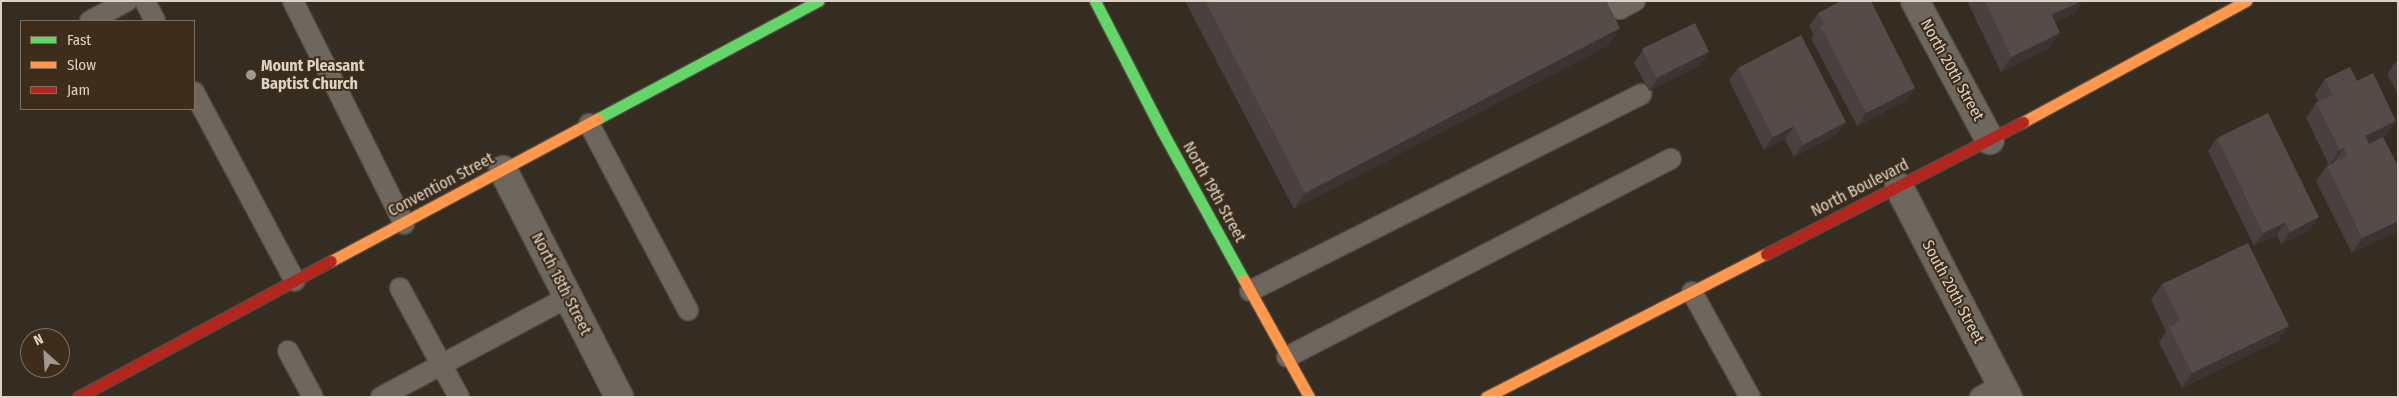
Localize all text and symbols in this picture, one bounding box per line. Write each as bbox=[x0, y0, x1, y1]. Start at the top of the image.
street label: North 20th Street bbox=[1916, 16, 1988, 124]
legend bbox=[20, 20, 195, 110]
text: Fast bbox=[67, 31, 91, 49]
text: Slow bbox=[67, 56, 96, 74]
place label: Mount Pleasant Baptist Church bbox=[261, 56, 364, 94]
marker: Mount Pleasant Baptist Church bbox=[245, 69, 257, 81]
text: Jam bbox=[67, 81, 90, 99]
street label: North 19th Street bbox=[1178, 138, 1250, 246]
street label: Convention Street bbox=[385, 149, 497, 221]
street label: North Boulevard bbox=[1808, 155, 1912, 221]
street label: North 18th Street bbox=[527, 230, 595, 338]
street label: South 20th Street bbox=[1918, 237, 1988, 347]
north arrow bbox=[20, 328, 70, 378]
text: N bbox=[31, 330, 46, 349]

